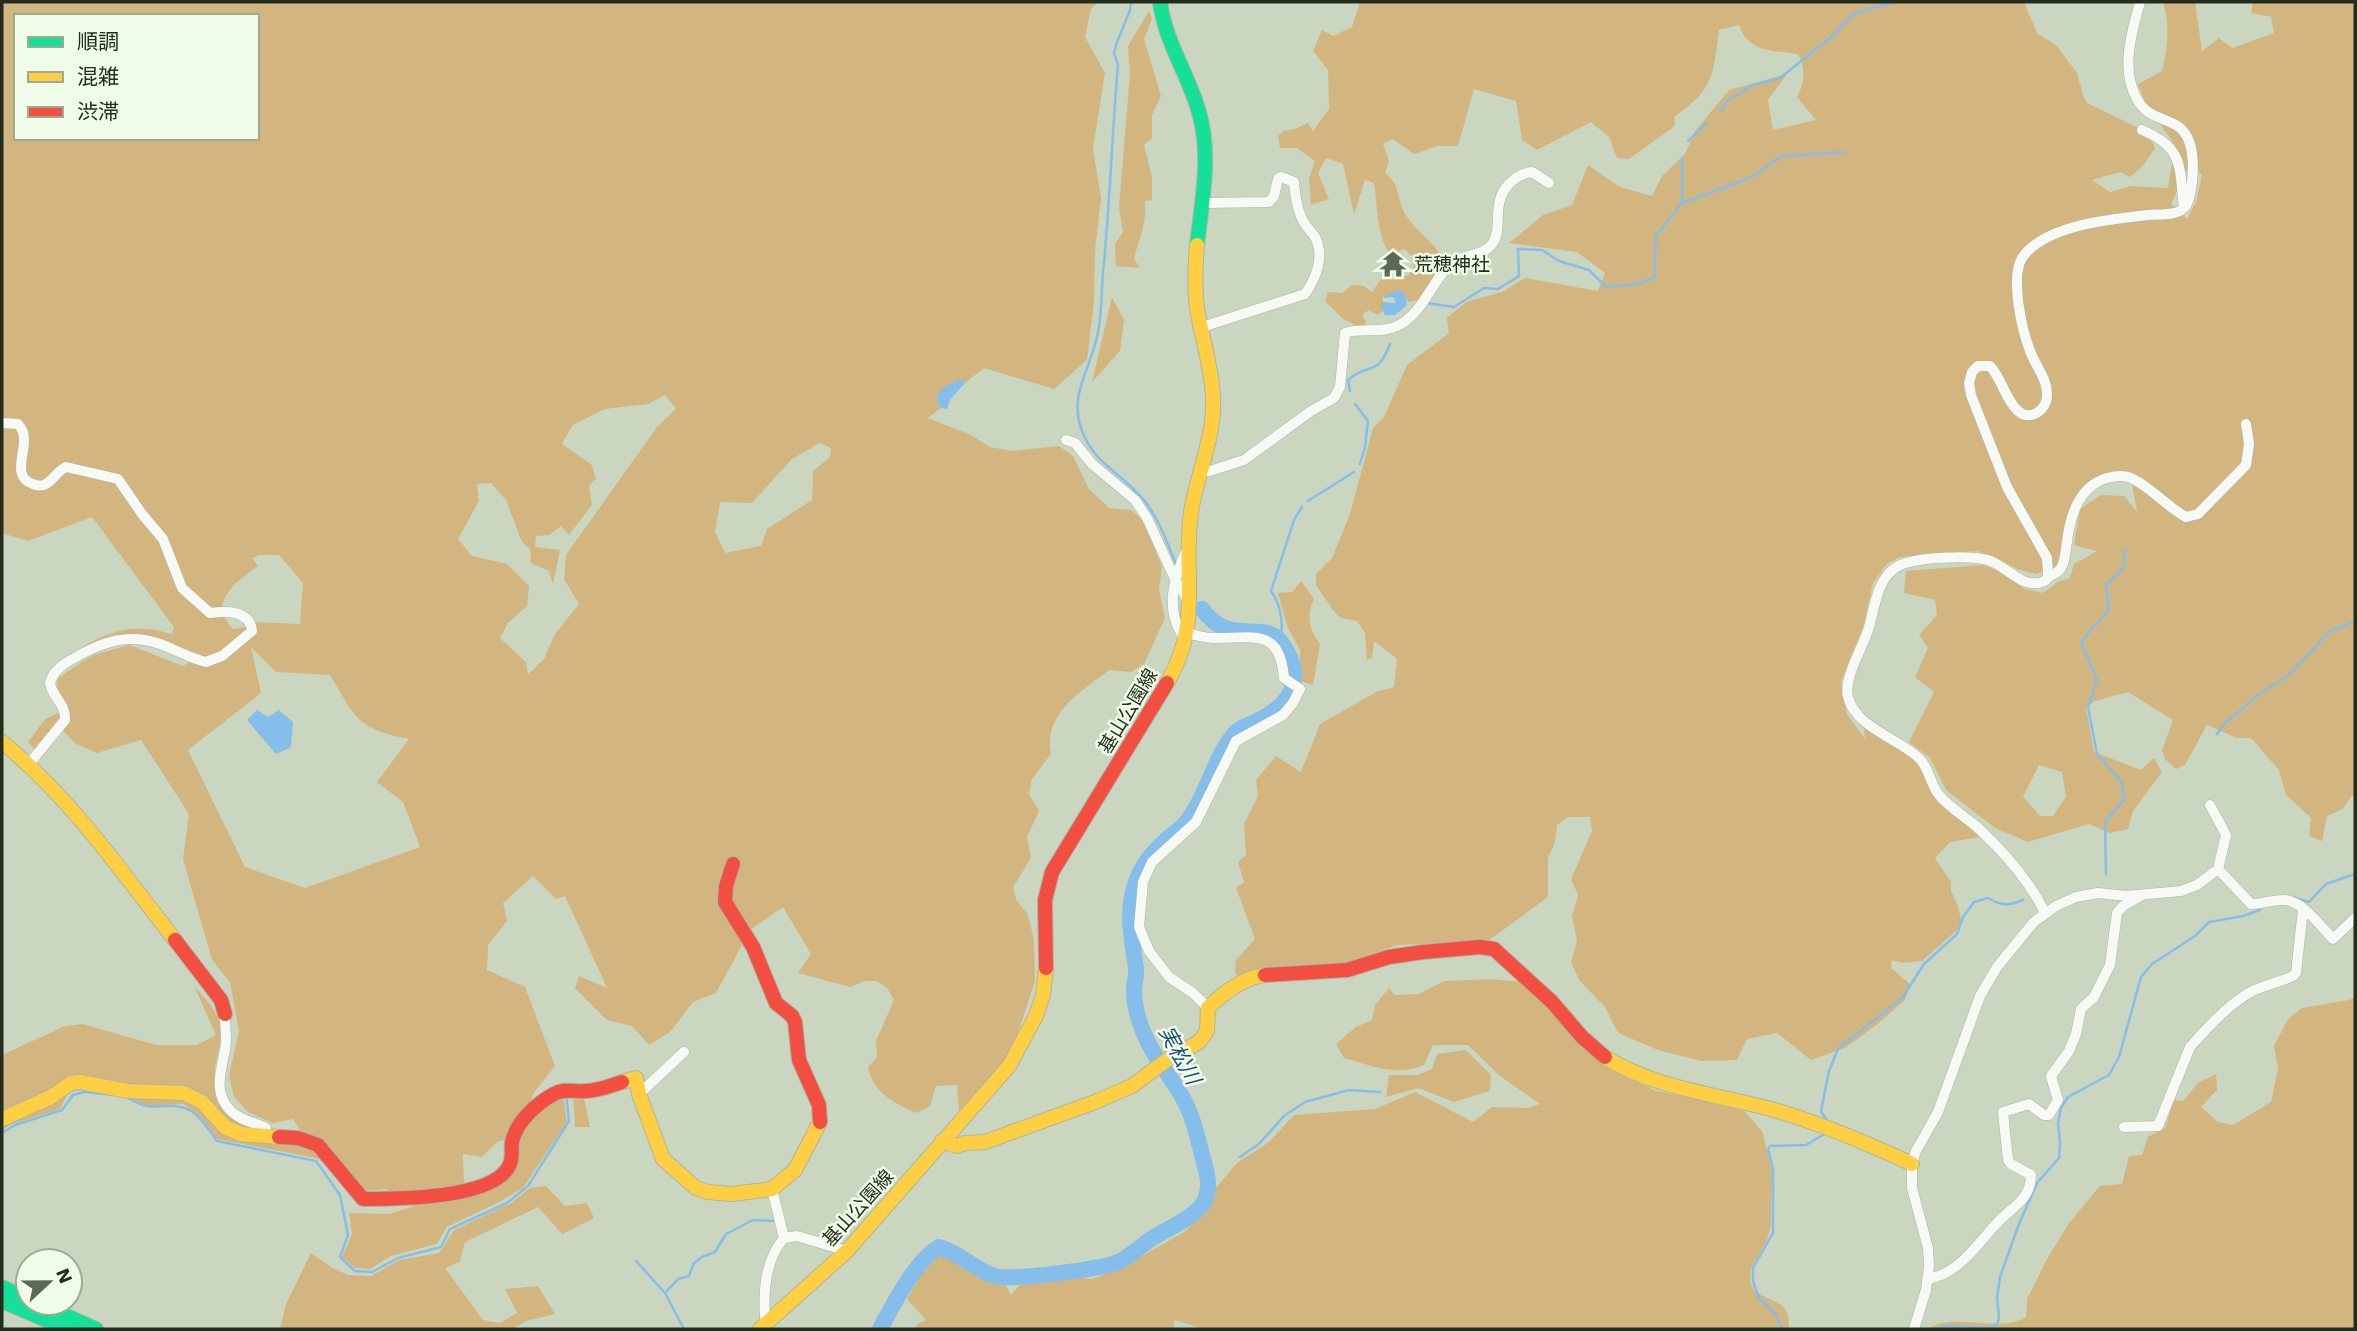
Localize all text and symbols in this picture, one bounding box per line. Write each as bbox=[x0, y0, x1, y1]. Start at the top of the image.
legend bbox=[14, 14, 259, 140]
text: 順調 bbox=[77, 29, 119, 54]
text: 混雑 bbox=[77, 64, 119, 89]
text: 渋滞 bbox=[77, 99, 119, 124]
temple icon: 荒穂神社 bbox=[1378, 249, 1408, 279]
place label: 荒穂神社 bbox=[1414, 253, 1490, 276]
street label: 基山公園線 bbox=[1094, 664, 1162, 758]
water label: 実松川 bbox=[1154, 1021, 1207, 1090]
street label: 基山公園線 bbox=[818, 1165, 898, 1251]
north arrow bbox=[14, 1247, 84, 1317]
text: N bbox=[51, 1265, 78, 1287]

